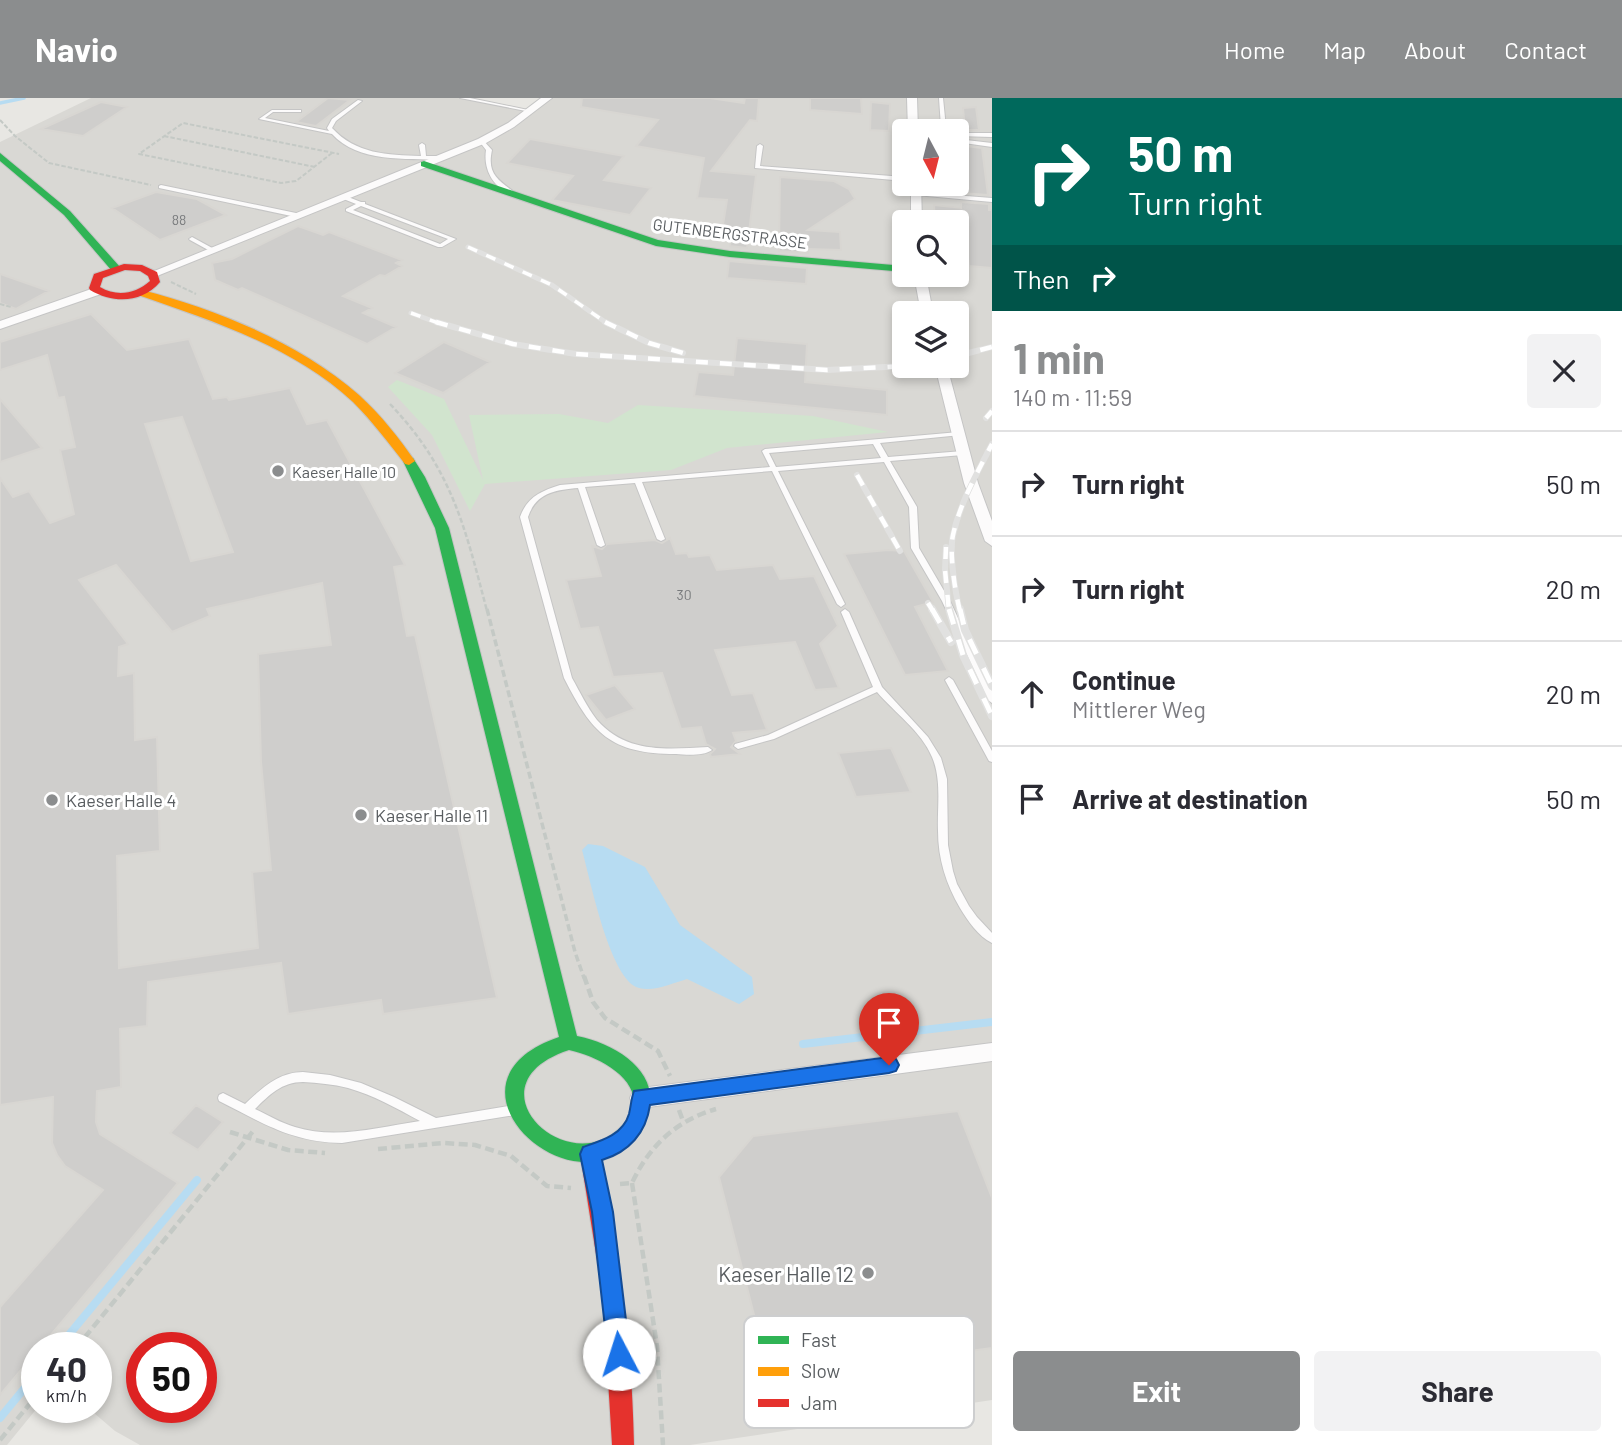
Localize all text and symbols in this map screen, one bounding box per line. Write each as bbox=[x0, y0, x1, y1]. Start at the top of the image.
text: Navio bbox=[35, 29, 118, 69]
text: Home bbox=[1224, 35, 1285, 64]
text: Map bbox=[1323, 35, 1366, 64]
text: About bbox=[1404, 35, 1466, 64]
text: Contact bbox=[1504, 35, 1587, 64]
north arrow bbox=[892, 119, 970, 196]
map controls bbox=[892, 119, 969, 378]
text: 50 m bbox=[1128, 123, 1233, 182]
icon: right bbox=[1013, 126, 1104, 217]
text: Turn right bbox=[1128, 183, 1263, 221]
button: search bbox=[892, 210, 969, 287]
house number: 88 bbox=[172, 211, 186, 228]
street label: GUTENBERGSTRASSE bbox=[652, 214, 808, 252]
icon: right bbox=[1084, 259, 1122, 297]
text: Then bbox=[1013, 263, 1070, 294]
button: layers bbox=[892, 301, 969, 378]
text: 1 min bbox=[1013, 332, 1105, 382]
button: close bbox=[1527, 334, 1601, 408]
text: 140 m · 11:59 bbox=[1013, 383, 1132, 411]
place label: Kaeser Halle 10 bbox=[292, 462, 396, 481]
marker: Kaeser Halle 10 bbox=[270, 463, 286, 479]
icon: right bbox=[1013, 465, 1051, 503]
text: Turn right bbox=[1072, 468, 1185, 499]
text: 50 m bbox=[1546, 468, 1601, 499]
icon: right bbox=[1013, 570, 1051, 608]
text: Turn right bbox=[1072, 573, 1185, 604]
text: 20 m bbox=[1546, 573, 1601, 604]
house number: 30 bbox=[676, 586, 692, 603]
text: Continue bbox=[1072, 664, 1176, 695]
icon: ahead bbox=[1013, 675, 1051, 713]
text: 20 m bbox=[1546, 678, 1601, 709]
text: Mittlerer Weg bbox=[1072, 695, 1206, 723]
icon: arrive bbox=[1013, 780, 1051, 818]
text: Arrive at destination bbox=[1072, 783, 1308, 814]
text: 50 m bbox=[1546, 783, 1601, 814]
place label: Kaeser Halle 4 bbox=[66, 789, 176, 811]
marker: Kaeser Halle 4 bbox=[44, 792, 60, 808]
place label: Kaeser Halle 11 bbox=[375, 804, 488, 826]
marker: Kaeser Halle 11 bbox=[353, 807, 369, 823]
pin bbox=[859, 993, 919, 1065]
icon: arrive bbox=[870, 1004, 908, 1042]
place label: Kaeser Halle 12 bbox=[718, 1261, 854, 1286]
marker: Kaeser Halle 12 bbox=[860, 1265, 876, 1281]
legend bbox=[744, 1316, 974, 1428]
position arrow bbox=[582, 1317, 656, 1391]
text: Fast bbox=[801, 1328, 837, 1351]
speed limit sign: 50 bbox=[126, 1332, 217, 1423]
text: 40 bbox=[46, 1347, 87, 1389]
button: Exit bbox=[1013, 1351, 1300, 1431]
button: Share bbox=[1314, 1351, 1601, 1431]
text: Slow bbox=[801, 1359, 840, 1382]
text: km/h bbox=[46, 1384, 87, 1406]
text: Jam bbox=[801, 1391, 837, 1414]

